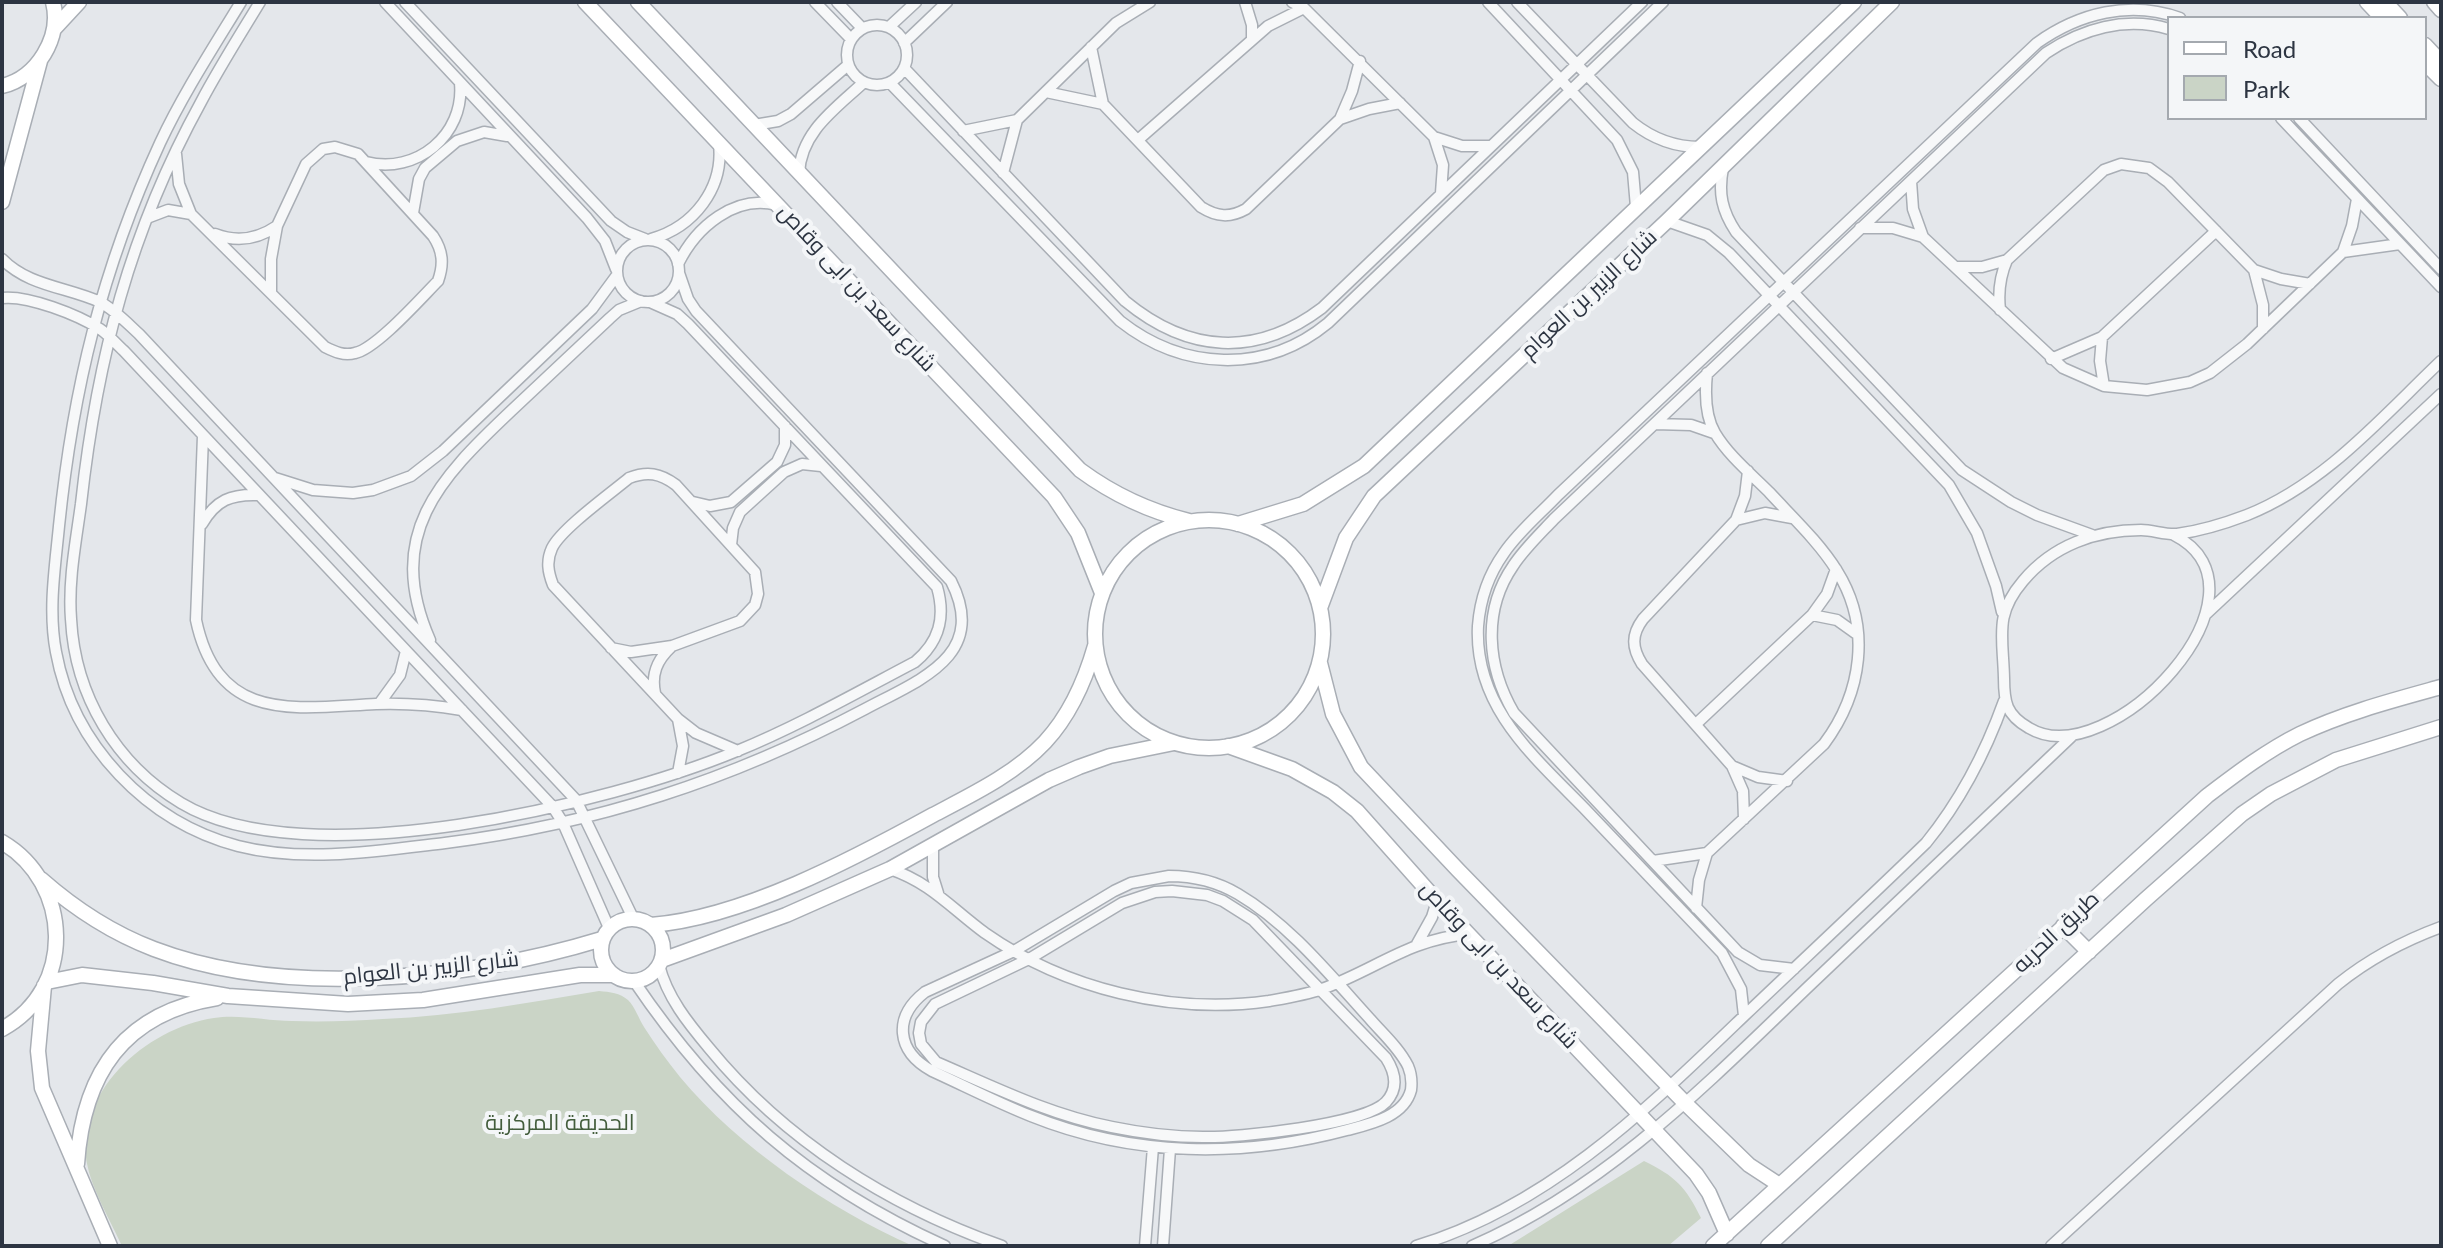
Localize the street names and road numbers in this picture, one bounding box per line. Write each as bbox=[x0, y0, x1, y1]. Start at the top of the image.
street label: شارع سعد بن ابى وقاص bbox=[772, 199, 942, 377]
street label: شارع الزبير بن العوام bbox=[1515, 224, 1663, 364]
street label: شارع سعد بن ابى وقاص bbox=[1414, 876, 1584, 1054]
street label: طريق الحريه bbox=[2007, 885, 2105, 979]
street label: شارع الزبير بن العوام bbox=[342, 946, 520, 990]

